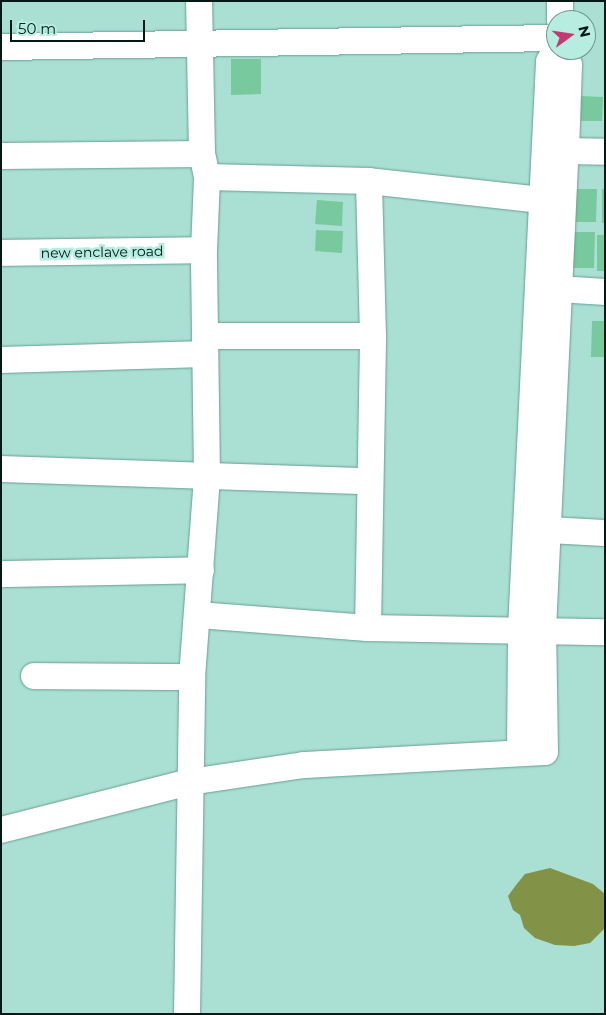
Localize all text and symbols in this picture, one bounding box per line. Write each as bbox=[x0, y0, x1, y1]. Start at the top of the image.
scale bar bbox=[12, 10, 148, 42]
north arrow bbox=[546, 10, 596, 60]
text: 50 m bbox=[18, 19, 56, 38]
text: N bbox=[574, 24, 595, 39]
street label: new enclave road bbox=[40, 243, 164, 261]

